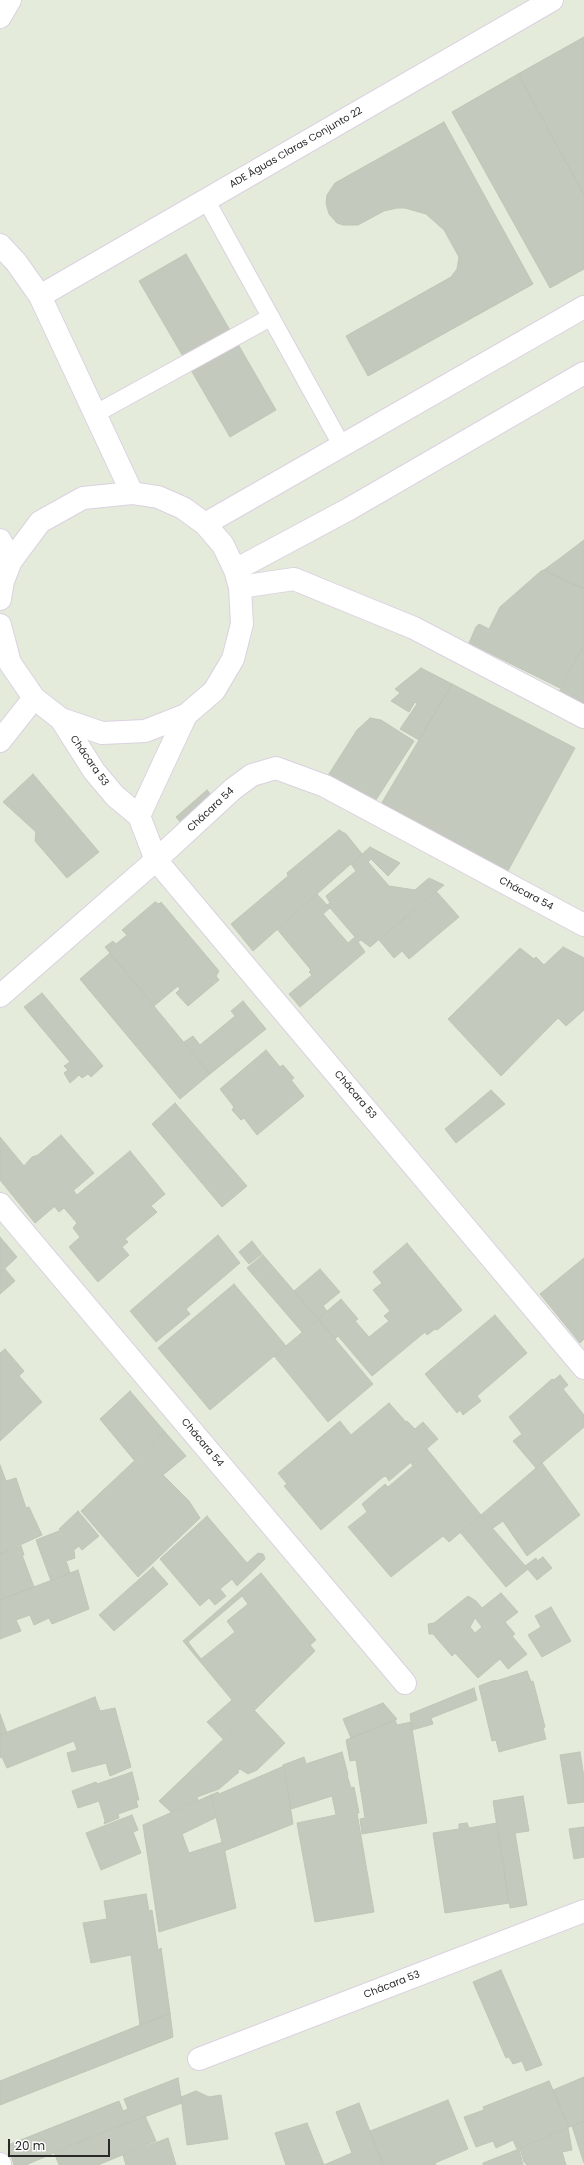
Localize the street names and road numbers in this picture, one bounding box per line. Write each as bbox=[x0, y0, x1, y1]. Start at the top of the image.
street label: ADE Águas Claras Conjunto 22 bbox=[227, 105, 365, 191]
street label: Chácara 53 bbox=[67, 733, 111, 789]
street label: Chácara 54 bbox=[185, 785, 237, 835]
street label: Chácara 54 bbox=[497, 875, 555, 913]
street label: Chácara 53 bbox=[331, 1069, 379, 1121]
street label: Chácara 54 bbox=[178, 1416, 226, 1470]
street label: Chácara 53 bbox=[362, 1969, 422, 2001]

